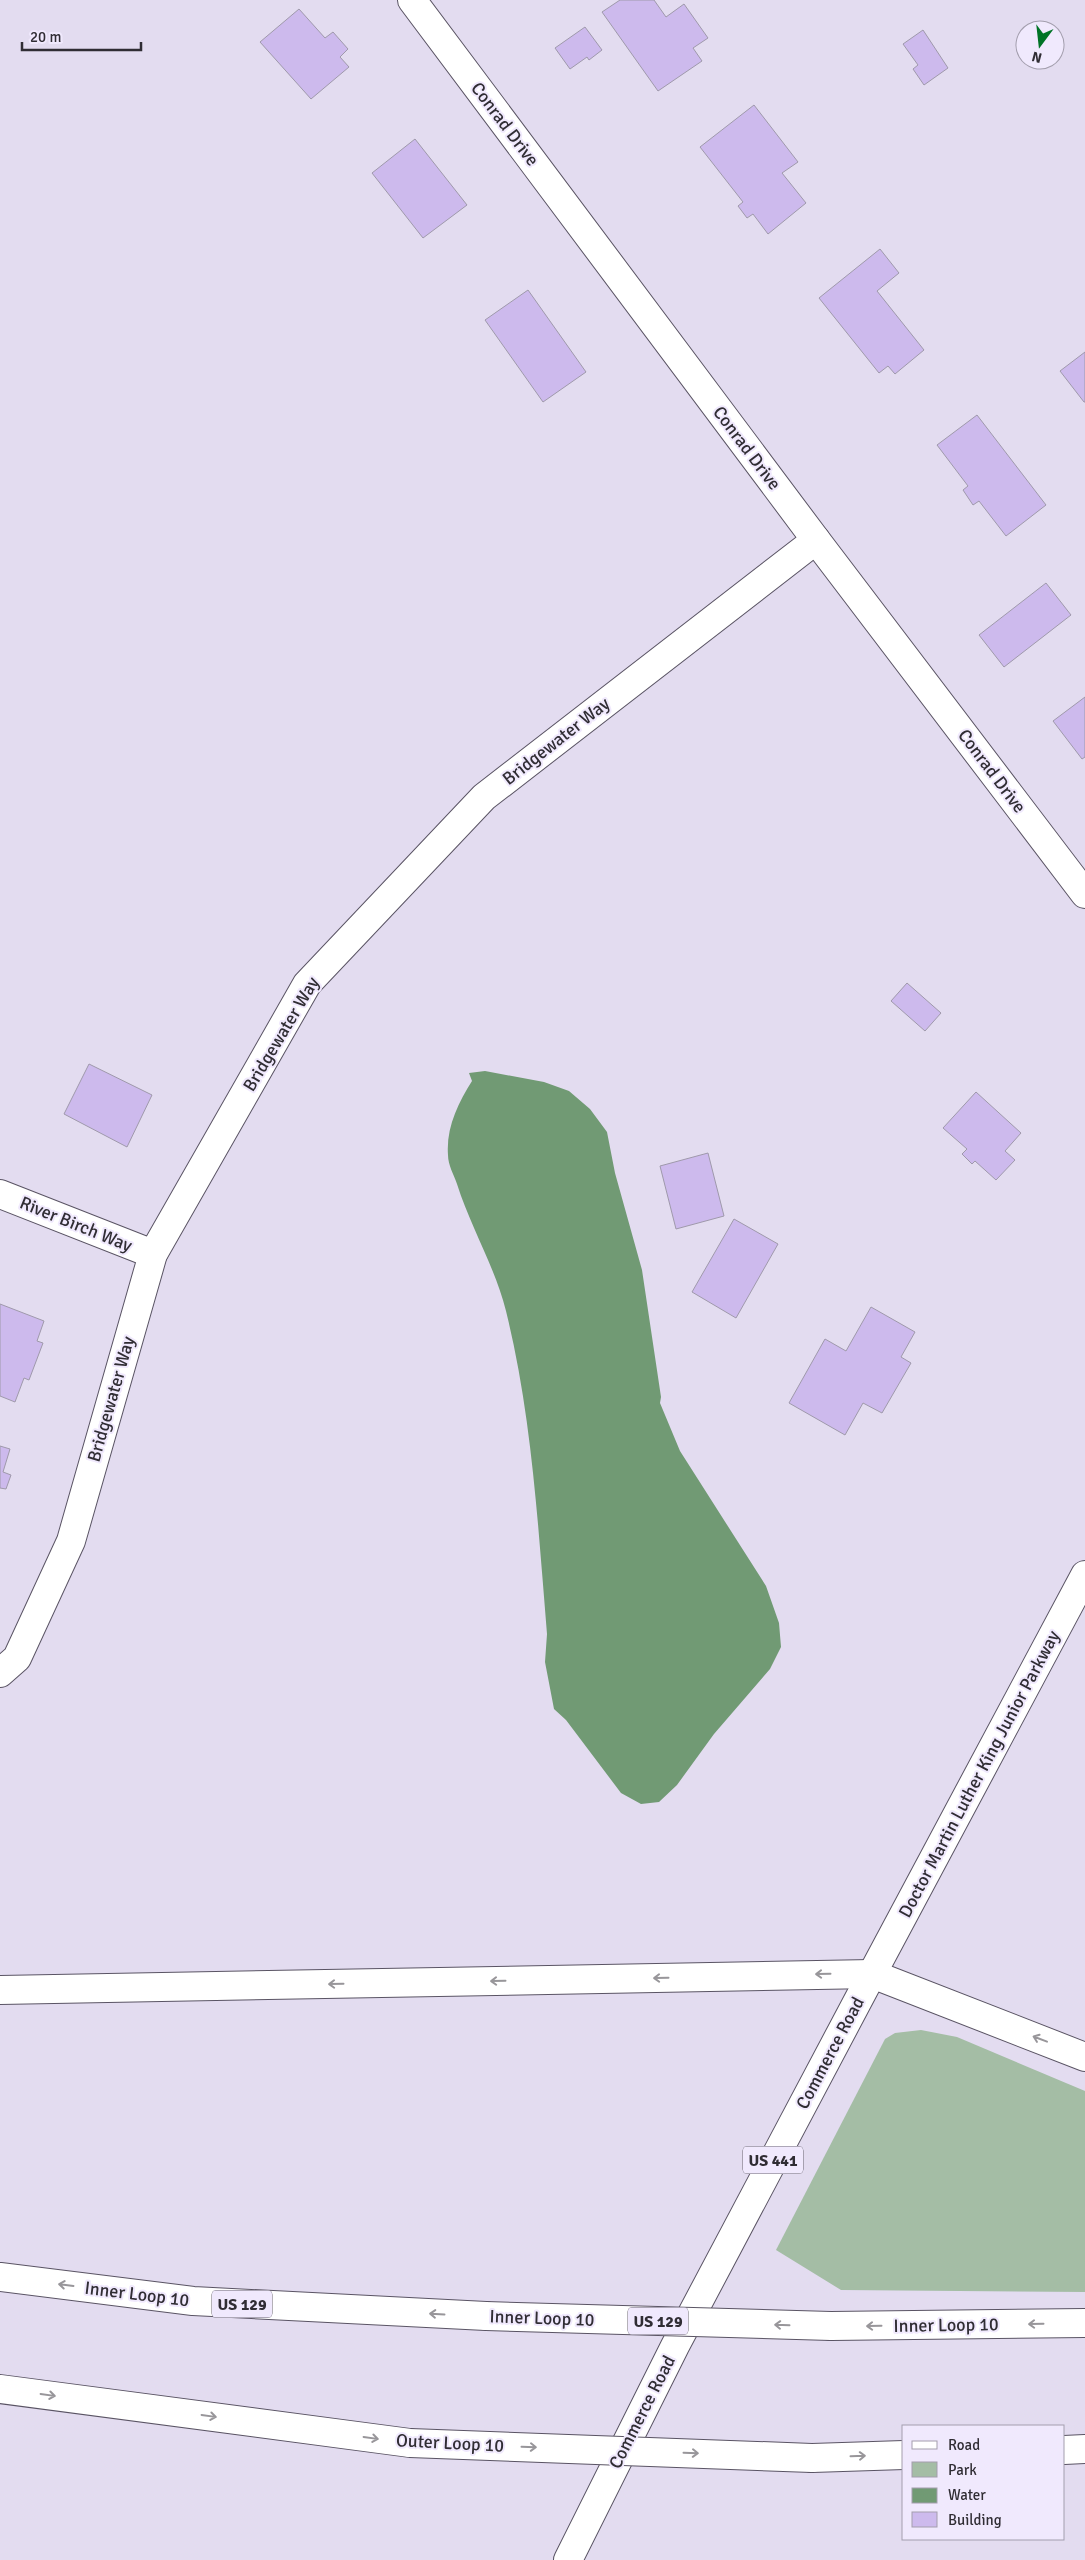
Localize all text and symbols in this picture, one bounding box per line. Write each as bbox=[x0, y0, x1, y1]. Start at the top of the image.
scale bar bbox=[22, 20, 141, 52]
north arrow bbox=[1015, 20, 1065, 70]
text: 20 m bbox=[30, 28, 61, 46]
text: N bbox=[1030, 48, 1044, 67]
street label: Conrad Drive bbox=[466, 78, 544, 170]
street label: Conrad Drive bbox=[708, 402, 786, 494]
street label: Bridgewater Way bbox=[498, 692, 614, 790]
street label: Conrad Drive bbox=[953, 725, 1031, 817]
street label: Bridgewater Way bbox=[238, 972, 324, 1095]
street label: River Birch Way bbox=[17, 1191, 136, 1257]
street label: Bridgewater Way bbox=[83, 1333, 140, 1464]
street label: Doctor Martin Luther King Junior Parkway bbox=[894, 1626, 1065, 1921]
one-way arrow bbox=[816, 1970, 832, 1979]
one-way arrow bbox=[653, 1973, 669, 1982]
one-way arrow bbox=[491, 1976, 507, 1985]
one-way arrow bbox=[328, 1979, 344, 1988]
street label: Commerce Road bbox=[791, 1993, 869, 2113]
one-way arrow bbox=[1032, 2034, 1048, 2043]
road number: US 441 bbox=[743, 2146, 803, 2174]
street label: Inner Loop 10 bbox=[83, 2277, 191, 2311]
one-way arrow bbox=[58, 2280, 74, 2290]
road number: US 129 bbox=[212, 2290, 272, 2318]
street label: Inner Loop 10 bbox=[489, 2305, 595, 2331]
road number: US 129 bbox=[628, 2308, 688, 2334]
one-way arrow bbox=[429, 2309, 445, 2318]
street label: Inner Loop 10 bbox=[893, 2313, 999, 2337]
one-way arrow bbox=[1029, 2319, 1045, 2329]
one-way arrow bbox=[774, 2320, 790, 2329]
one-way arrow bbox=[866, 2321, 882, 2330]
street label: Commerce Road bbox=[604, 2352, 680, 2472]
one-way arrow bbox=[40, 2390, 56, 2400]
one-way arrow bbox=[201, 2412, 217, 2422]
legend bbox=[902, 2425, 1065, 2540]
street label: Outer Loop 10 bbox=[395, 2429, 505, 2457]
one-way arrow bbox=[362, 2433, 378, 2443]
text: Road bbox=[948, 2436, 980, 2454]
one-way arrow bbox=[521, 2443, 537, 2452]
one-way arrow bbox=[683, 2449, 699, 2458]
one-way arrow bbox=[850, 2452, 866, 2461]
text: Park bbox=[948, 2461, 977, 2479]
text: Water bbox=[948, 2486, 986, 2504]
text: Building bbox=[948, 2511, 1002, 2529]

